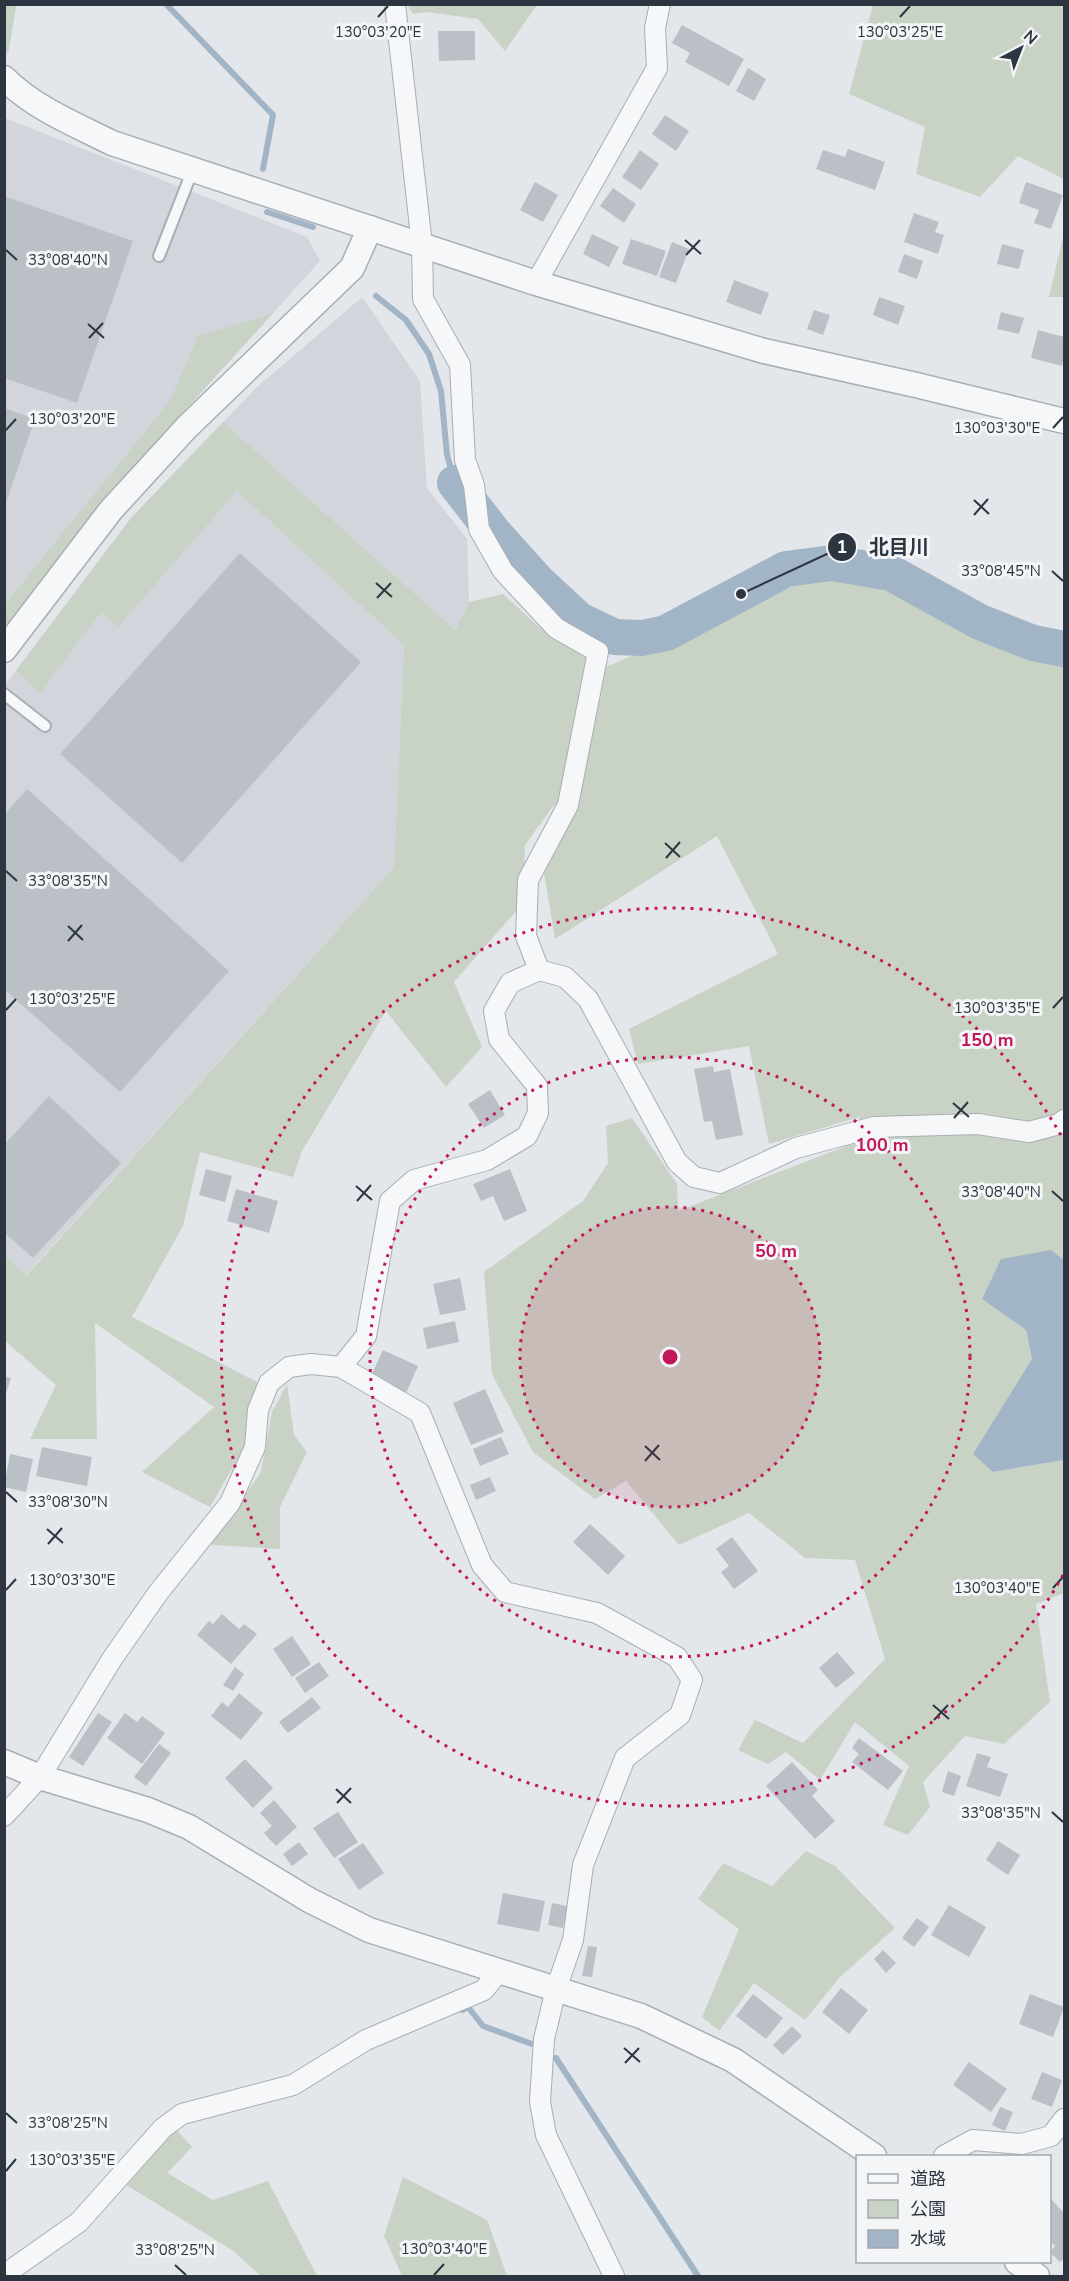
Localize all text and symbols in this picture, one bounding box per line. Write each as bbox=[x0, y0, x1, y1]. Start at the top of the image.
north arrow bbox=[991, 18, 1051, 78]
text: 130°03'20"E bbox=[335, 22, 421, 42]
text: 130°03'25"E bbox=[857, 22, 943, 42]
text: N bbox=[1019, 25, 1042, 50]
text: 33°08'40"N bbox=[28, 250, 108, 270]
text: 130°03'20"E bbox=[29, 409, 115, 429]
text: 130°03'30"E bbox=[954, 418, 1040, 438]
callout: 北目川 bbox=[827, 528, 941, 566]
text: 北目川 bbox=[869, 534, 929, 561]
text: 1 bbox=[837, 535, 847, 559]
text: 33°08'45"N bbox=[961, 561, 1041, 581]
text: 33°08'35"N bbox=[28, 871, 108, 891]
text: 130°03'25"E bbox=[29, 989, 115, 1009]
text: 130°03'35"E bbox=[954, 998, 1040, 1018]
text: 150 m bbox=[960, 1028, 1014, 1052]
text: 100 m bbox=[855, 1133, 909, 1157]
text: 33°08'40"N bbox=[961, 1182, 1041, 1202]
text: 50 m bbox=[755, 1239, 797, 1263]
centre of rings bbox=[660, 1347, 680, 1367]
text: 33°08'30"N bbox=[28, 1492, 108, 1512]
text: 130°03'30"E bbox=[29, 1570, 115, 1590]
text: 130°03'40"E bbox=[954, 1578, 1040, 1598]
text: 33°08'35"N bbox=[961, 1803, 1041, 1823]
text: 33°08'25"N bbox=[28, 2113, 108, 2133]
text: 130°03'35"E bbox=[29, 2150, 115, 2170]
legend bbox=[856, 2155, 1051, 2263]
text: 道路 bbox=[910, 2167, 946, 2191]
text: 公園 bbox=[910, 2197, 946, 2221]
text: 水域 bbox=[910, 2227, 946, 2251]
text: 130°03'40"E bbox=[401, 2239, 487, 2259]
text: 33°08'25"N bbox=[135, 2240, 215, 2260]

